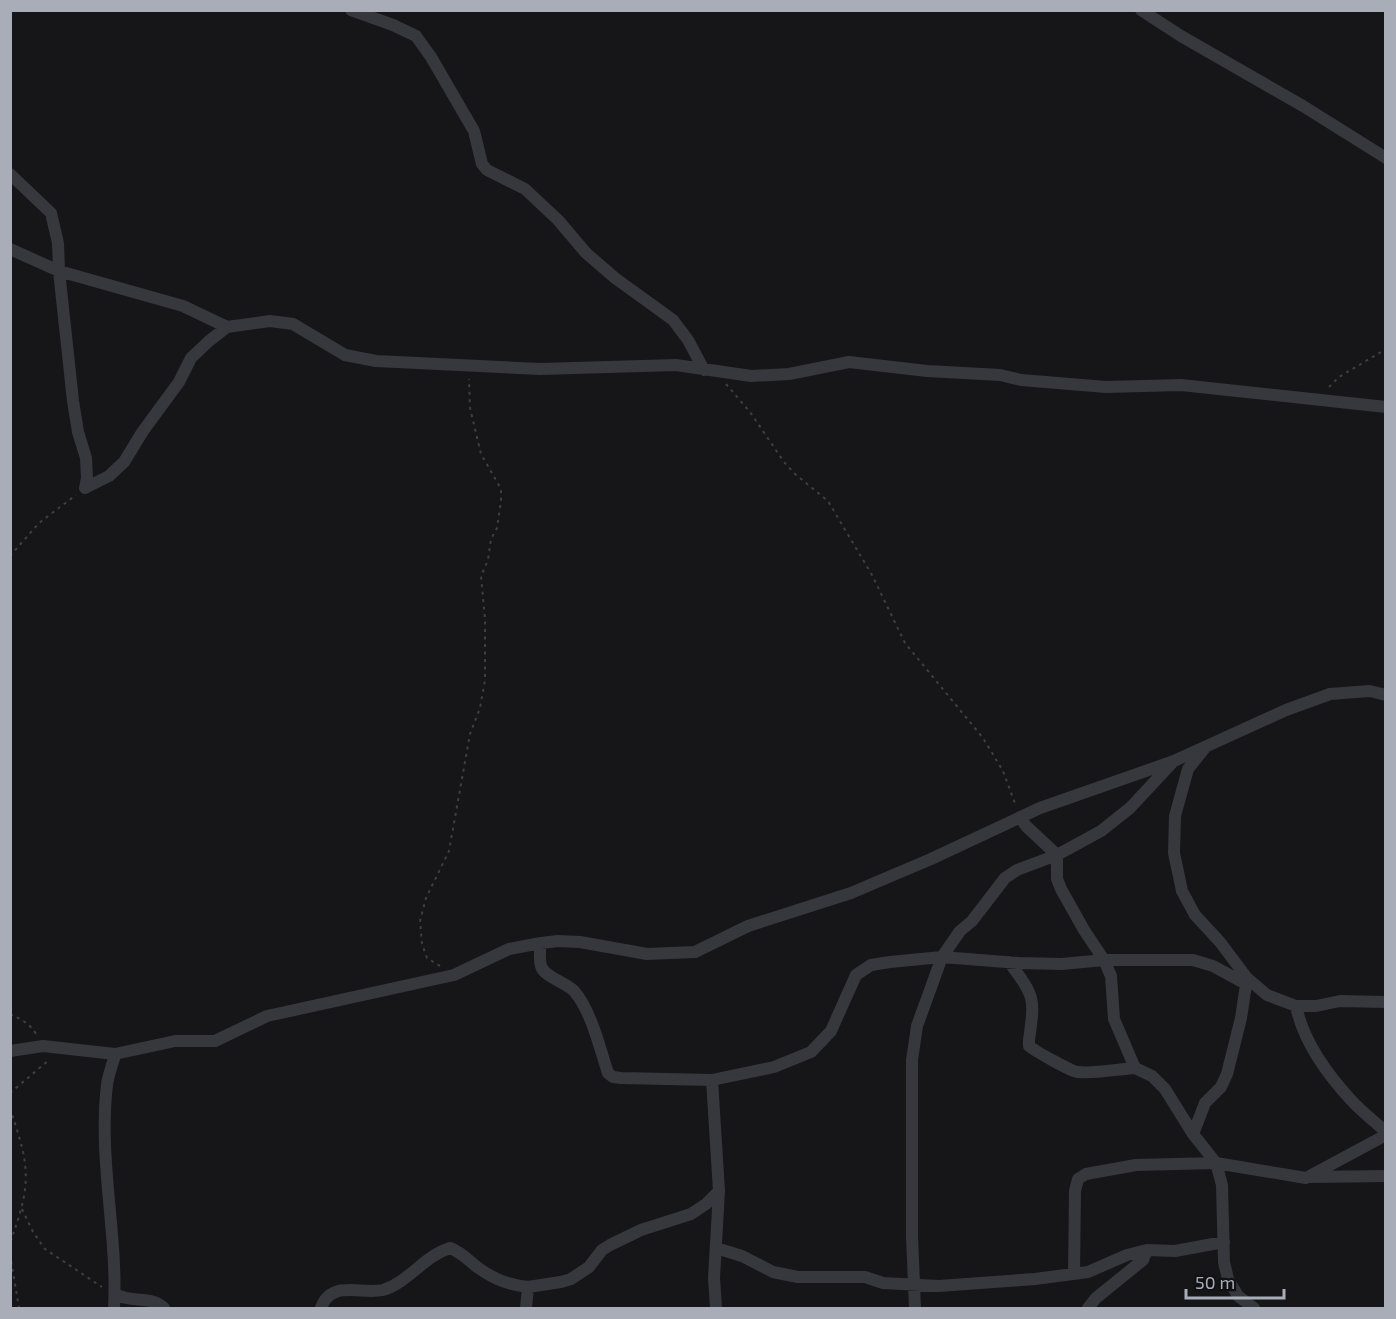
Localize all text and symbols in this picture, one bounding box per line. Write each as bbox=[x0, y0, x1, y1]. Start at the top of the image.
scale bar bbox=[1186, 1262, 1284, 1300]
text: 50 m bbox=[1195, 1271, 1235, 1293]

